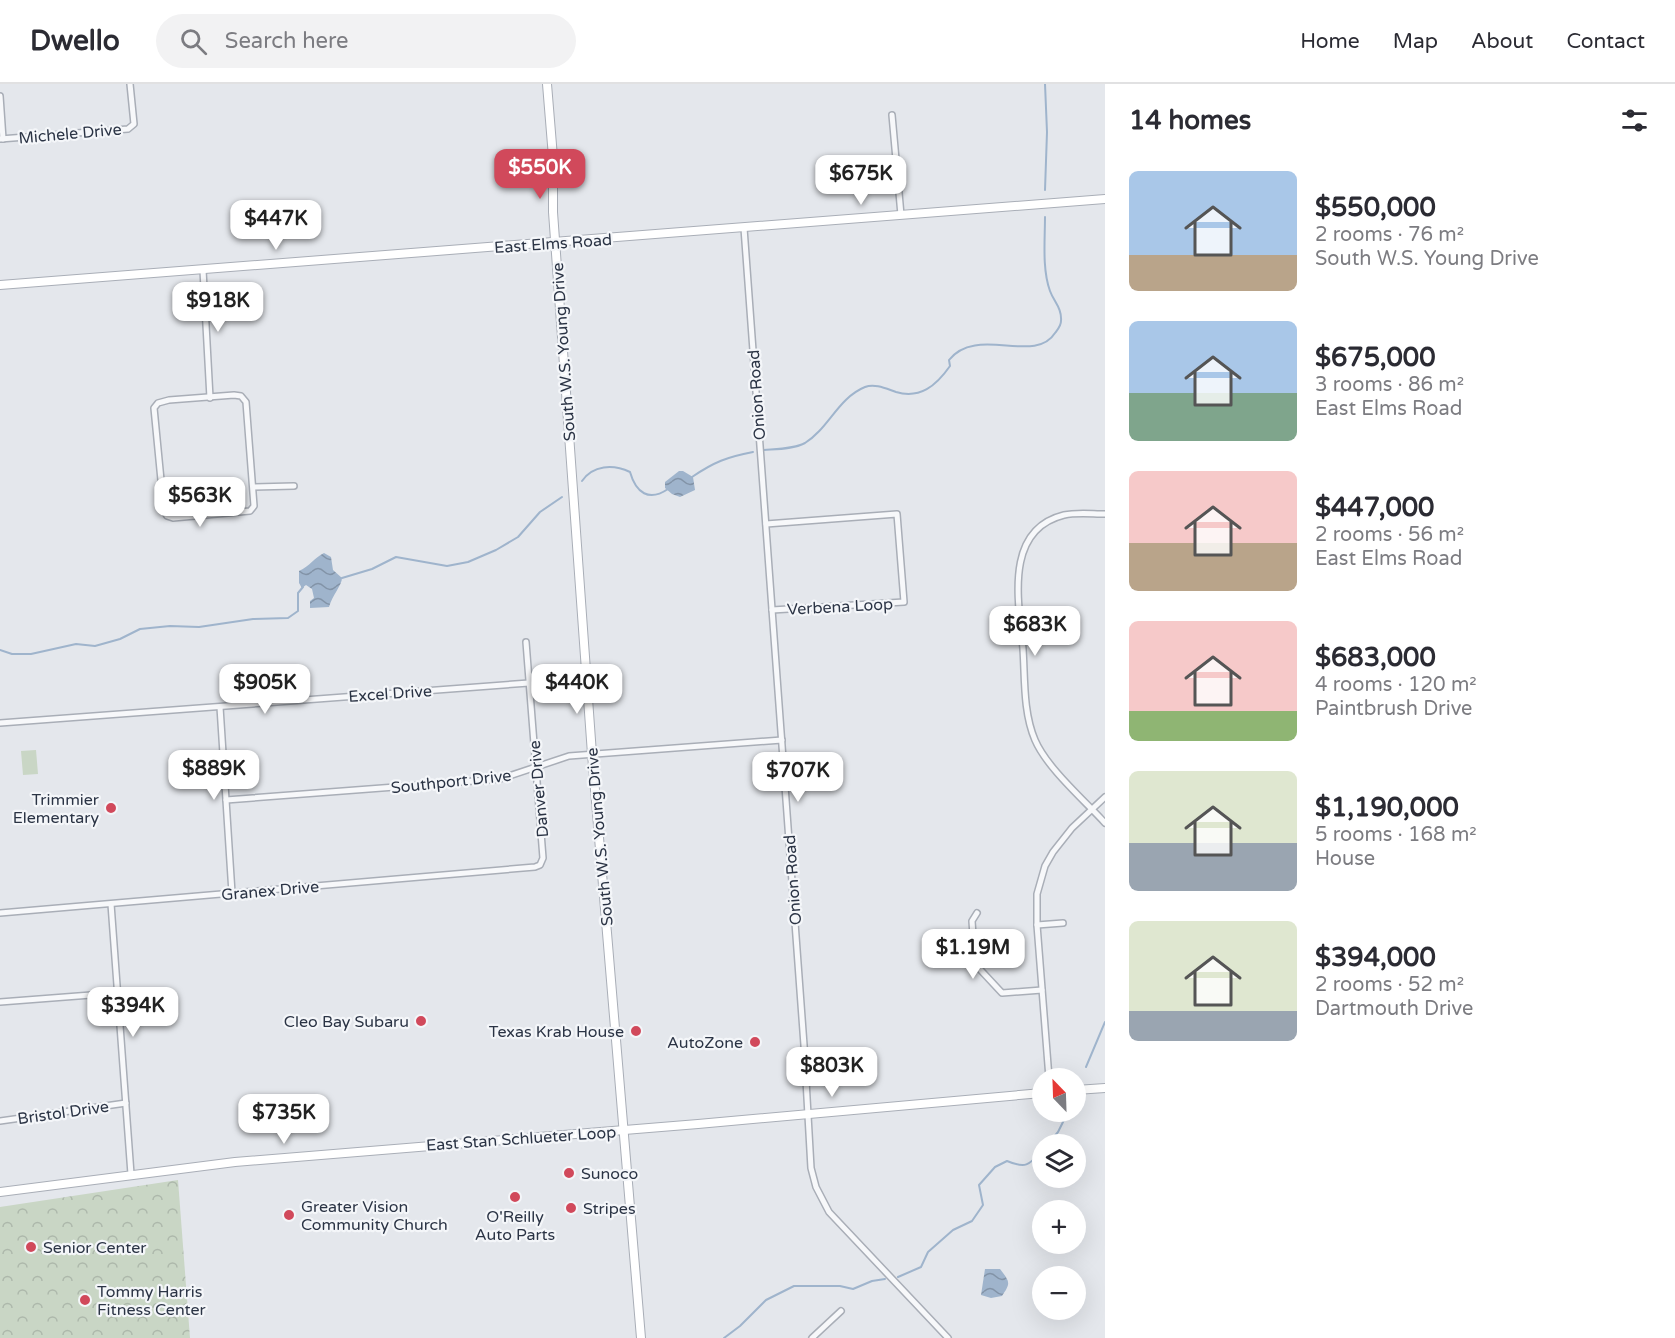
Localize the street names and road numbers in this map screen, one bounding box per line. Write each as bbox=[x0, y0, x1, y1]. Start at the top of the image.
street label: Michele Drive bbox=[18, 120, 122, 148]
street label: East Elms Road bbox=[494, 230, 613, 258]
street label: South W.S. Young Drive bbox=[548, 262, 580, 442]
street label: Onion Road bbox=[744, 349, 770, 441]
street label: Verbena Loop bbox=[786, 594, 894, 620]
street label: Excel Drive bbox=[348, 681, 433, 707]
street label: Danver Drive bbox=[525, 739, 553, 838]
street label: South W.S. Young Drive bbox=[582, 747, 618, 927]
street label: Southport Drive bbox=[390, 766, 512, 798]
street label: Onion Road bbox=[780, 834, 806, 926]
street label: Granex Drive bbox=[220, 877, 320, 905]
street label: Bristol Drive bbox=[16, 1097, 110, 1129]
street label: East Stan Schlueter Loop bbox=[425, 1122, 617, 1156]

